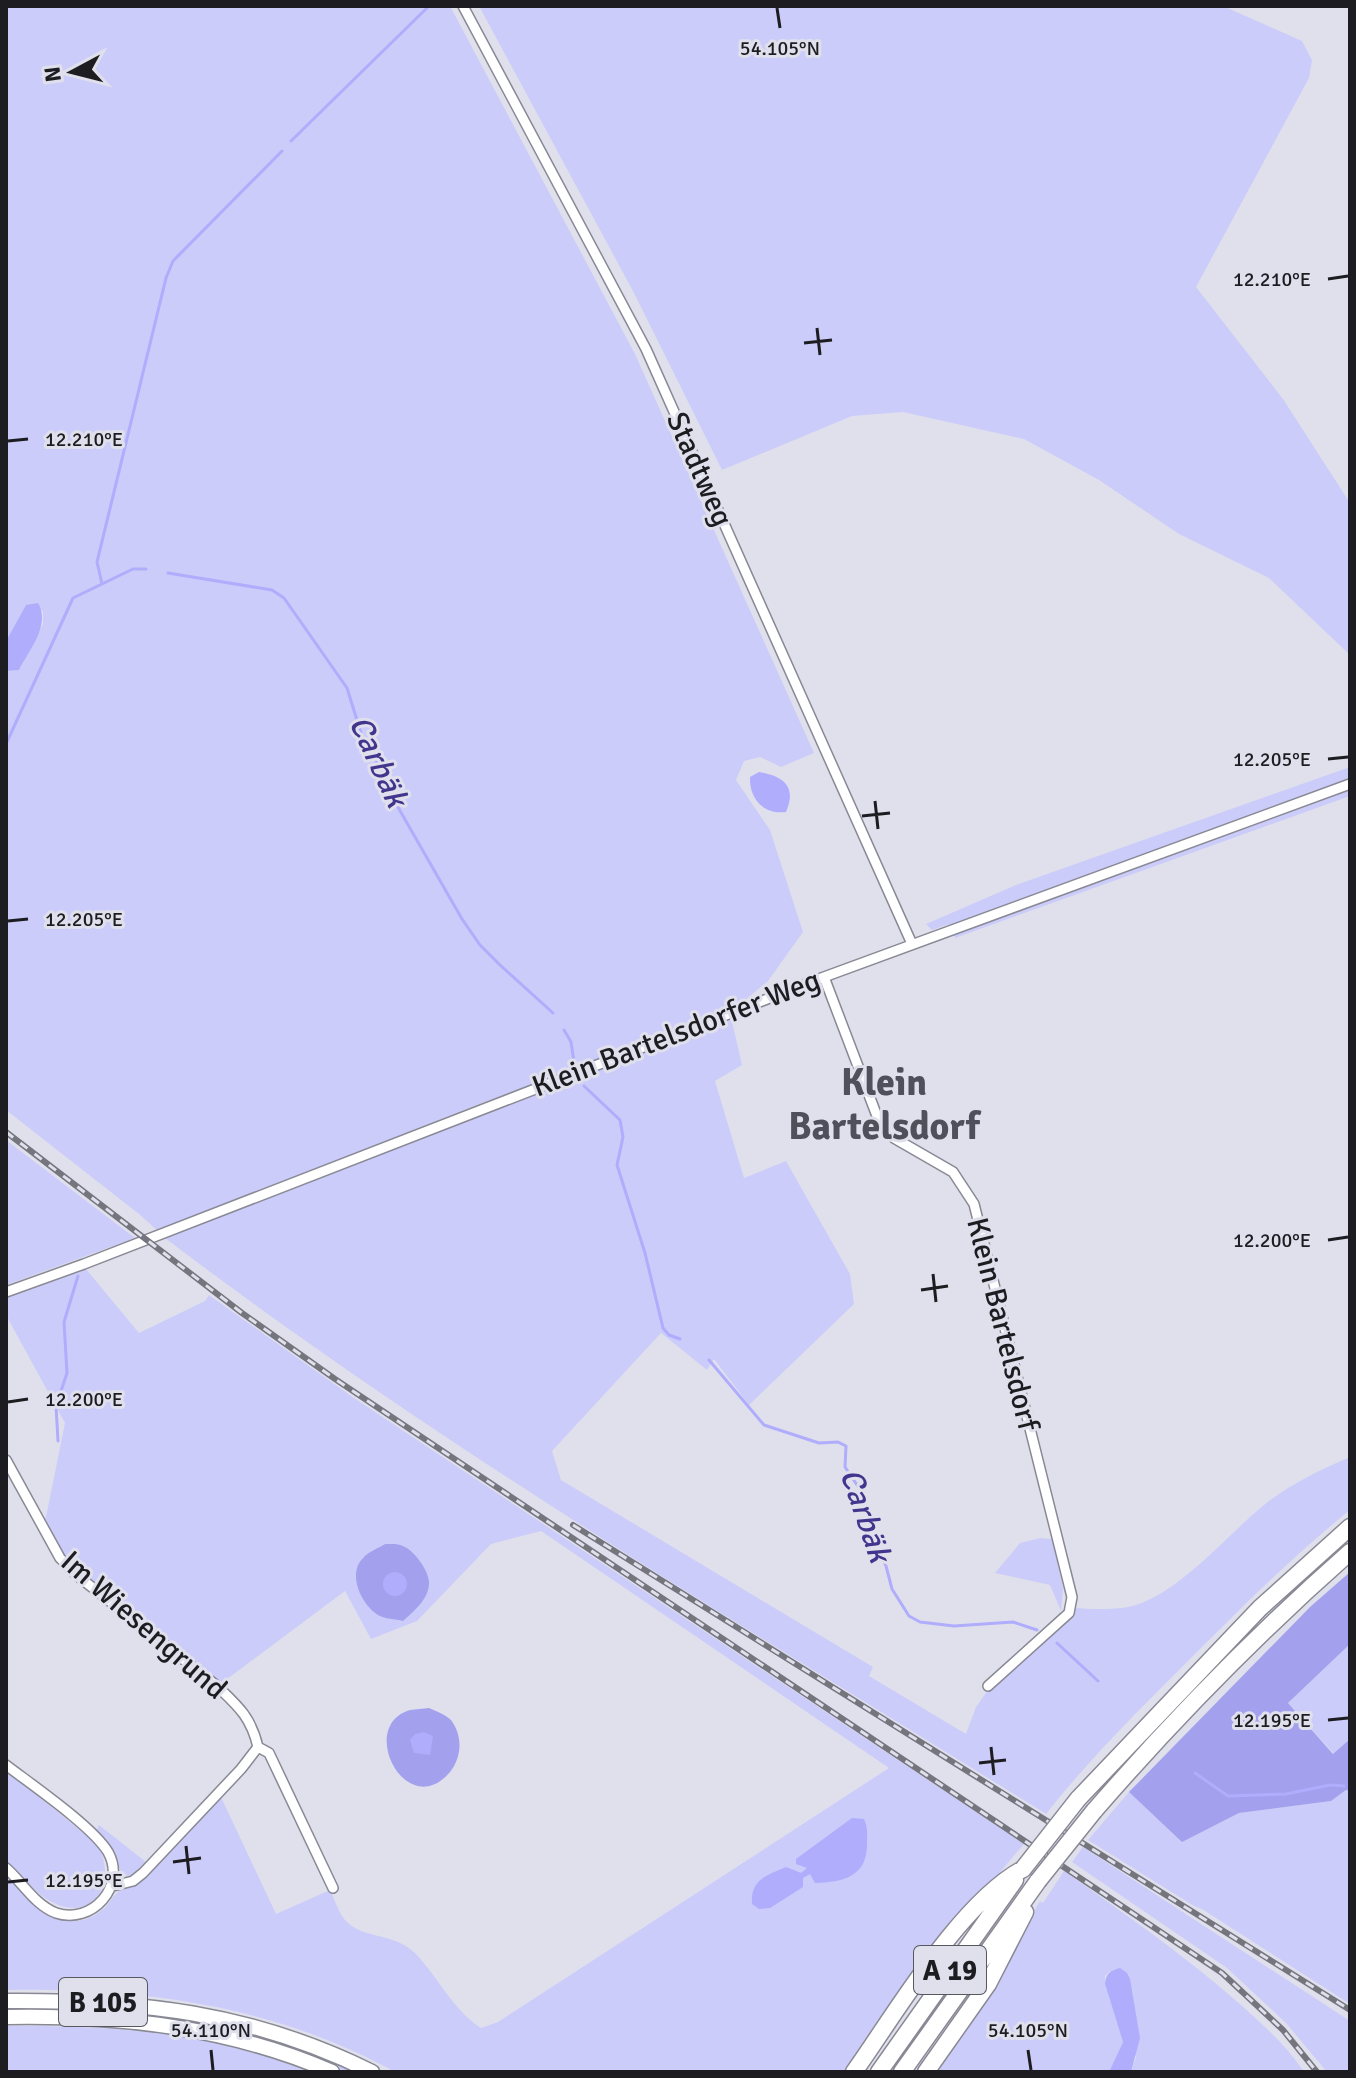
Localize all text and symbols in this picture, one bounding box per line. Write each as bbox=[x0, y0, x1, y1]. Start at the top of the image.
north arrow bbox=[32, 32, 112, 112]
text: 54.105°N bbox=[740, 36, 820, 61]
text: N bbox=[38, 65, 67, 84]
text: 12.210°E bbox=[1233, 267, 1311, 292]
street label: Stadtweg bbox=[658, 406, 741, 532]
text: 12.210°E bbox=[45, 427, 123, 452]
water label: Carbäk bbox=[341, 709, 418, 816]
text: 12.205°E bbox=[1233, 747, 1311, 772]
text: 12.205°E bbox=[45, 907, 123, 932]
street label: Klein Bartelsdorfer Weg bbox=[527, 961, 826, 1106]
district label: Klein Bartelsdorf bbox=[788, 1059, 982, 1150]
street label: Klein Bartelsdorf bbox=[958, 1214, 1047, 1436]
text: 12.200°E bbox=[1233, 1228, 1311, 1253]
text: 12.200°E bbox=[45, 1387, 123, 1412]
water label: Carbäk bbox=[831, 1463, 901, 1570]
street label: Im Wiesengrund bbox=[53, 1543, 234, 1708]
text: 12.195°E bbox=[1233, 1708, 1311, 1733]
text: 12.195°E bbox=[45, 1868, 123, 1893]
road number: A 19 bbox=[914, 1946, 986, 1994]
road number: B 105 bbox=[59, 1978, 147, 2026]
text: 54.110°N bbox=[171, 2018, 251, 2043]
text: 54.105°N bbox=[988, 2018, 1068, 2043]

